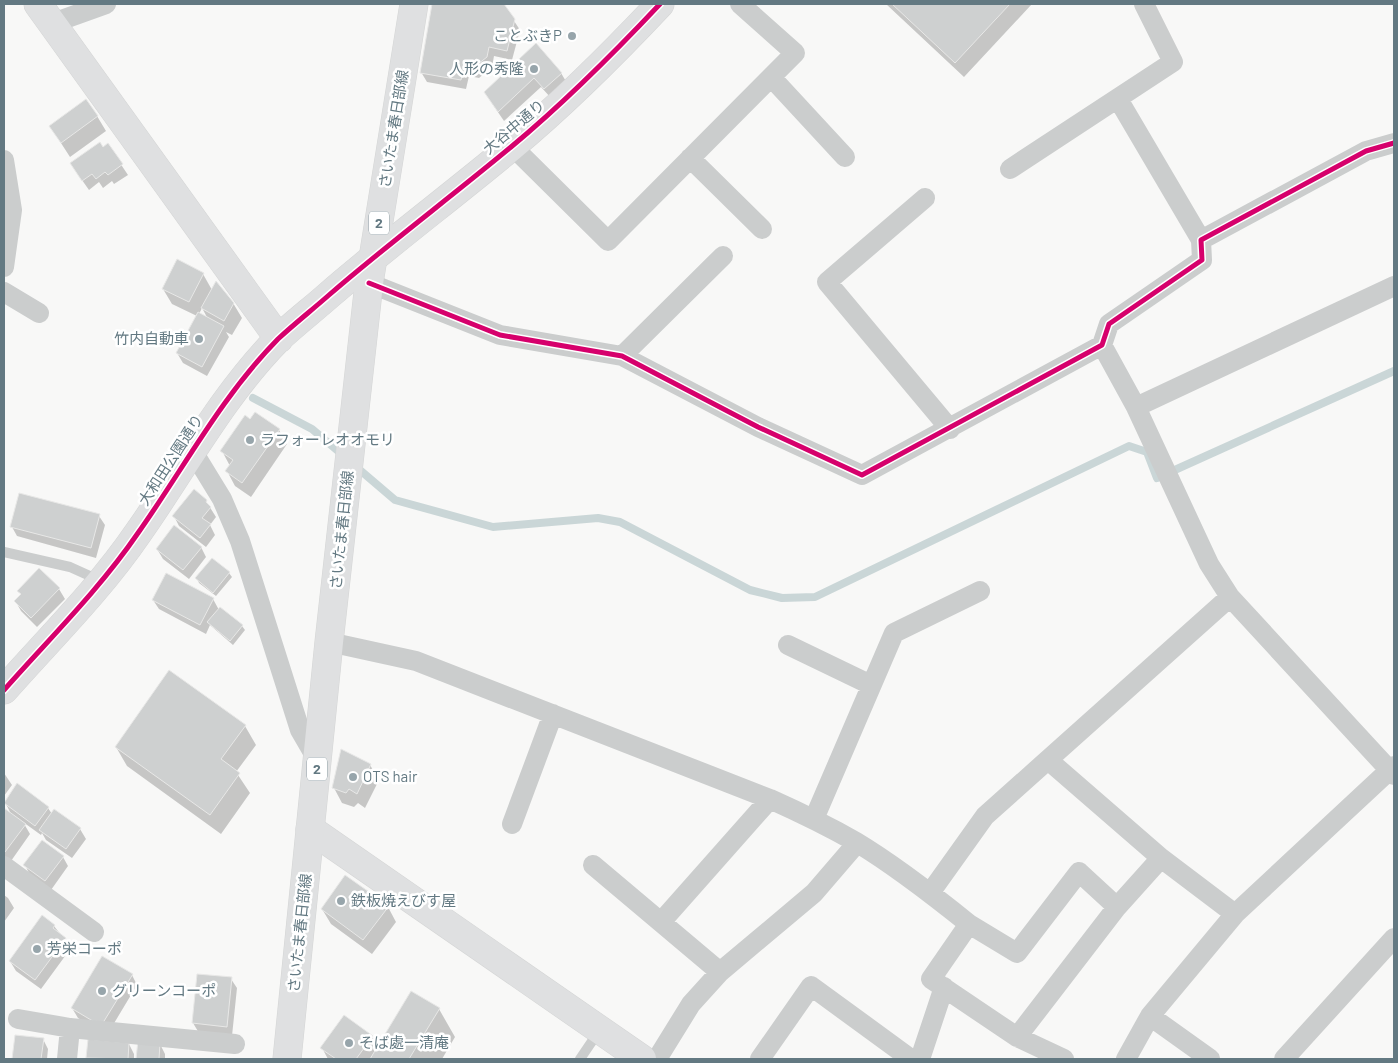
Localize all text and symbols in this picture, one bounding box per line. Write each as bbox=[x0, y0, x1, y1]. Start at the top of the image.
place label: ことぶきP bbox=[493, 26, 562, 44]
marker: ことぶきP bbox=[566, 30, 578, 42]
place label: 人形の秀隆 bbox=[449, 59, 524, 77]
marker: 人形の秀隆 bbox=[528, 63, 540, 75]
street label: さいたま春日部線 bbox=[375, 68, 411, 189]
street label: 大谷中通り bbox=[479, 95, 548, 157]
road number: 2 bbox=[369, 212, 389, 234]
place label: 竹内自動車 bbox=[114, 329, 189, 347]
marker: 竹内自動車 bbox=[193, 333, 205, 345]
street label: 大和田公園通り bbox=[134, 411, 206, 508]
place label: ラフォーレオオモリ bbox=[260, 430, 395, 448]
marker: ラフォーレオオモリ bbox=[244, 434, 256, 446]
street label: さいたま春日部線 bbox=[326, 470, 356, 590]
road number: 2 bbox=[307, 758, 327, 781]
place label: OTS hair bbox=[363, 767, 418, 785]
marker: OTS hair bbox=[347, 771, 359, 783]
street label: さいたま春日部線 bbox=[284, 873, 314, 993]
place label: 鉄板焼えびす屋 bbox=[351, 891, 456, 909]
marker: 鉄板焼えびす屋 bbox=[335, 895, 347, 907]
place label: 芳栄コーポ bbox=[47, 939, 122, 957]
marker: 芳栄コーポ bbox=[31, 943, 43, 955]
place label: グリーンコーポ bbox=[112, 981, 216, 999]
marker: グリーンコーポ bbox=[96, 985, 108, 997]
place label: そば處一清庵 bbox=[359, 1033, 449, 1051]
marker: そば處一清庵 bbox=[343, 1037, 355, 1049]

